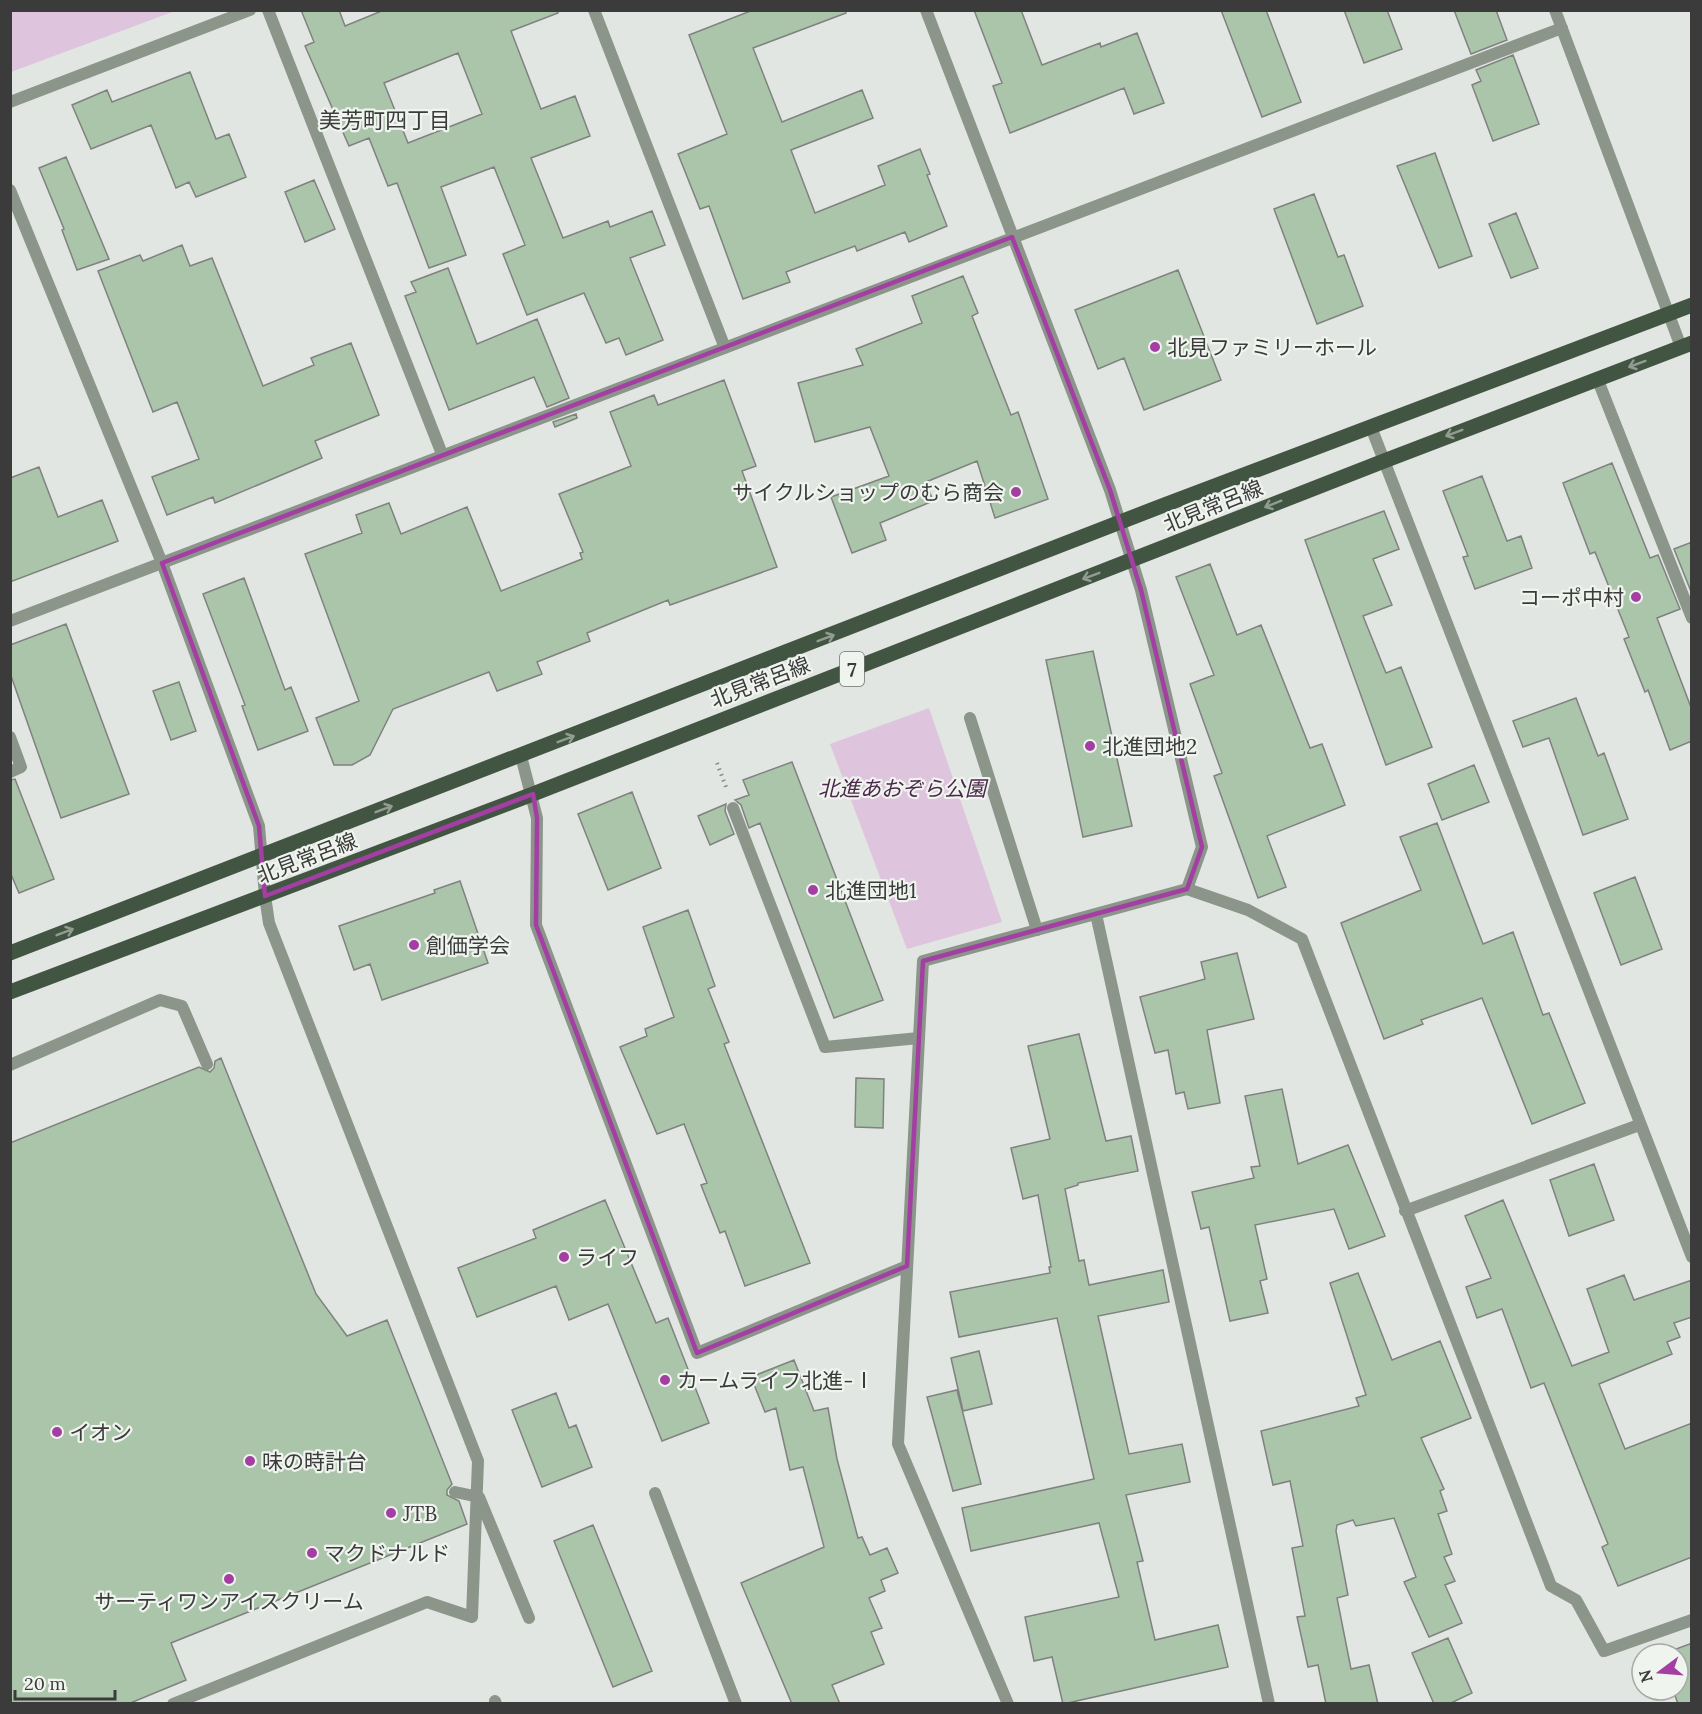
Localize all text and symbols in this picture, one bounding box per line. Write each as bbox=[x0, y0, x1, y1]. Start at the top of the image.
district label: 美芳町四丁目 bbox=[319, 106, 451, 134]
place label: 北見ファミリーホール bbox=[1167, 334, 1377, 361]
marker: 北見ファミリーホール bbox=[1148, 340, 1162, 354]
one-way arrow bbox=[1628, 359, 1646, 370]
one-way arrow bbox=[1446, 428, 1464, 439]
street label: 北見常呂線 bbox=[1159, 474, 1267, 538]
place label: サイクルショップのむら商会 bbox=[732, 479, 1004, 506]
marker: サイクルショップのむら商会 bbox=[1009, 485, 1023, 499]
one-way arrow bbox=[1264, 500, 1283, 511]
one-way arrow bbox=[1083, 571, 1101, 582]
place label: コーポ中村 bbox=[1519, 584, 1624, 611]
marker: コーポ中村 bbox=[1629, 590, 1643, 604]
one-way arrow bbox=[816, 631, 835, 642]
street label: 北見常呂線 bbox=[706, 651, 814, 713]
road number: 7 bbox=[840, 652, 864, 686]
one-way arrow bbox=[556, 732, 575, 743]
place label: 北進団地2 bbox=[1102, 733, 1197, 760]
marker: 北進団地2 bbox=[1083, 739, 1097, 753]
park label: 北進あおぞら公園 bbox=[818, 775, 989, 802]
one-way arrow bbox=[374, 803, 393, 814]
street label: 北見常呂線 bbox=[253, 827, 361, 889]
place label: 北進団地1 bbox=[825, 877, 917, 904]
marker: 北進団地1 bbox=[806, 883, 820, 897]
one-way arrow bbox=[55, 926, 74, 937]
place label: 創価学会 bbox=[426, 932, 510, 959]
marker: 創価学会 bbox=[407, 938, 421, 952]
place label: ライフ bbox=[576, 1244, 639, 1271]
marker: ライフ bbox=[557, 1250, 571, 1264]
place label: カームライフ北進‐Ⅰ bbox=[677, 1367, 875, 1394]
marker: カームライフ北進‐Ⅰ bbox=[658, 1373, 672, 1387]
place label: イオン bbox=[69, 1419, 132, 1446]
marker: イオン bbox=[50, 1425, 64, 1439]
place label: 味の時計台 bbox=[262, 1448, 367, 1475]
marker: 味の時計台 bbox=[243, 1454, 257, 1468]
place label: JTB bbox=[402, 1500, 437, 1527]
marker: JTB bbox=[384, 1506, 398, 1520]
place label: マクドナルド bbox=[324, 1540, 450, 1567]
marker: マクドナルド bbox=[305, 1546, 319, 1560]
marker: サーティワンアイスクリーム bbox=[222, 1572, 236, 1586]
place label: サーティワンアイスクリーム bbox=[94, 1588, 364, 1615]
north arrow bbox=[1630, 1642, 1690, 1702]
scale bar bbox=[15, 1663, 116, 1701]
text: N bbox=[1634, 1667, 1657, 1685]
text: 20 m bbox=[24, 1672, 66, 1695]

